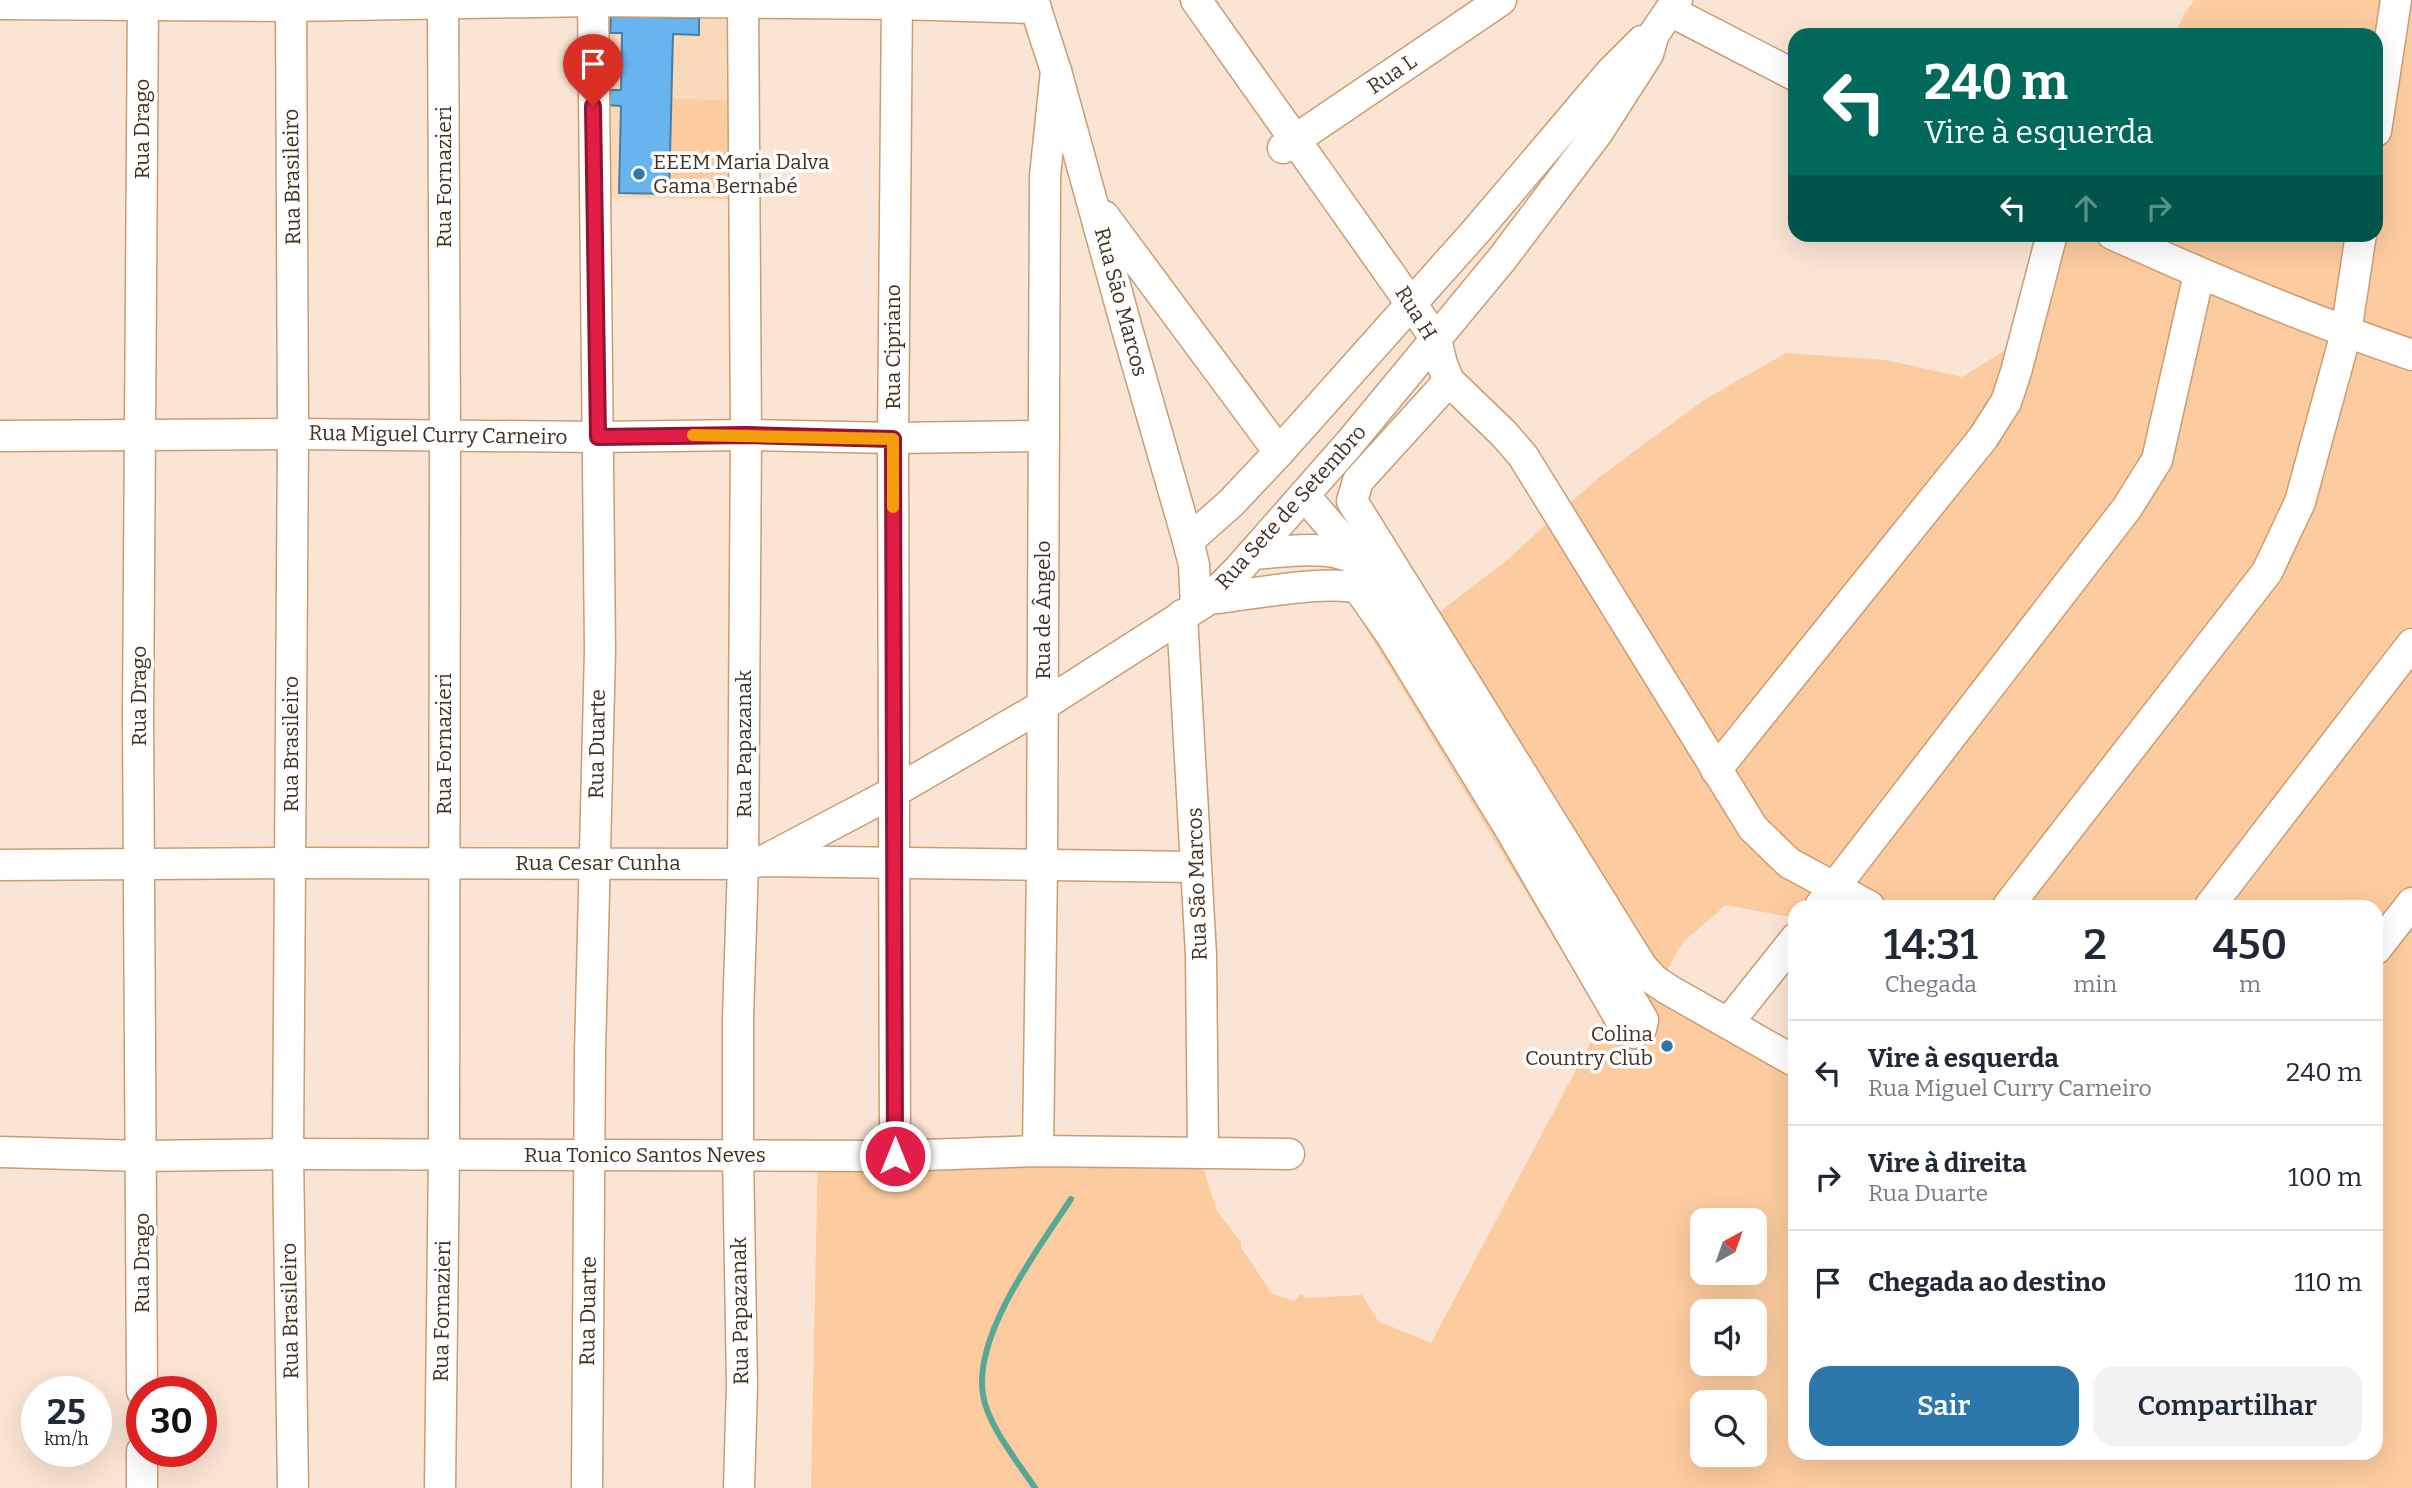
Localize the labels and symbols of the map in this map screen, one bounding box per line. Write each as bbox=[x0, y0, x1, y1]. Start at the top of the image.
pin bbox=[563, 34, 623, 106]
street label: Rua L bbox=[1362, 48, 1422, 100]
street label: Rua Drago bbox=[129, 79, 155, 179]
street label: Rua Fornazieri bbox=[431, 106, 457, 248]
street label: Rua Brasileiro bbox=[278, 109, 306, 245]
place label: EEEM Maria Dalva Gama Bernabé bbox=[653, 149, 830, 199]
marker: EEEM Maria Dalva Gama Bernabé bbox=[631, 166, 647, 182]
street label: Rua São Marcos bbox=[1089, 225, 1153, 379]
street label: Rua H bbox=[1389, 281, 1443, 345]
street label: Rua Cipriano bbox=[880, 284, 906, 410]
street label: Rua Sete de Setembro bbox=[1210, 419, 1372, 595]
street label: Rua Miguel Curry Carneiro bbox=[308, 420, 568, 450]
street label: Rua de Ângelo bbox=[1030, 540, 1056, 680]
street label: Rua Drago bbox=[126, 646, 152, 746]
street label: Rua Papazanak bbox=[731, 670, 757, 818]
street label: Rua Fornazieri bbox=[431, 673, 457, 815]
street label: Rua Brasileiro bbox=[278, 676, 304, 812]
street label: Rua Duarte bbox=[583, 689, 611, 799]
street label: Rua São Marcos bbox=[1181, 807, 1213, 961]
street label: Rua Cesar Cunha bbox=[515, 850, 681, 876]
place label: Colina Country Club bbox=[1525, 1021, 1654, 1071]
marker: Colina Country Club bbox=[1659, 1038, 1675, 1054]
position arrow bbox=[858, 1119, 932, 1193]
street label: Rua Tonico Santos Neves bbox=[524, 1142, 766, 1168]
north arrow bbox=[1690, 1208, 1768, 1284]
street label: Rua Drago bbox=[129, 1213, 155, 1313]
street label: Rua Papazanak bbox=[726, 1237, 754, 1385]
street label: Rua Fornazieri bbox=[428, 1240, 456, 1382]
street label: Rua Brasileiro bbox=[276, 1243, 304, 1379]
street label: Rua Duarte bbox=[574, 1256, 602, 1366]
speed limit sign: 30 bbox=[126, 1376, 217, 1467]

